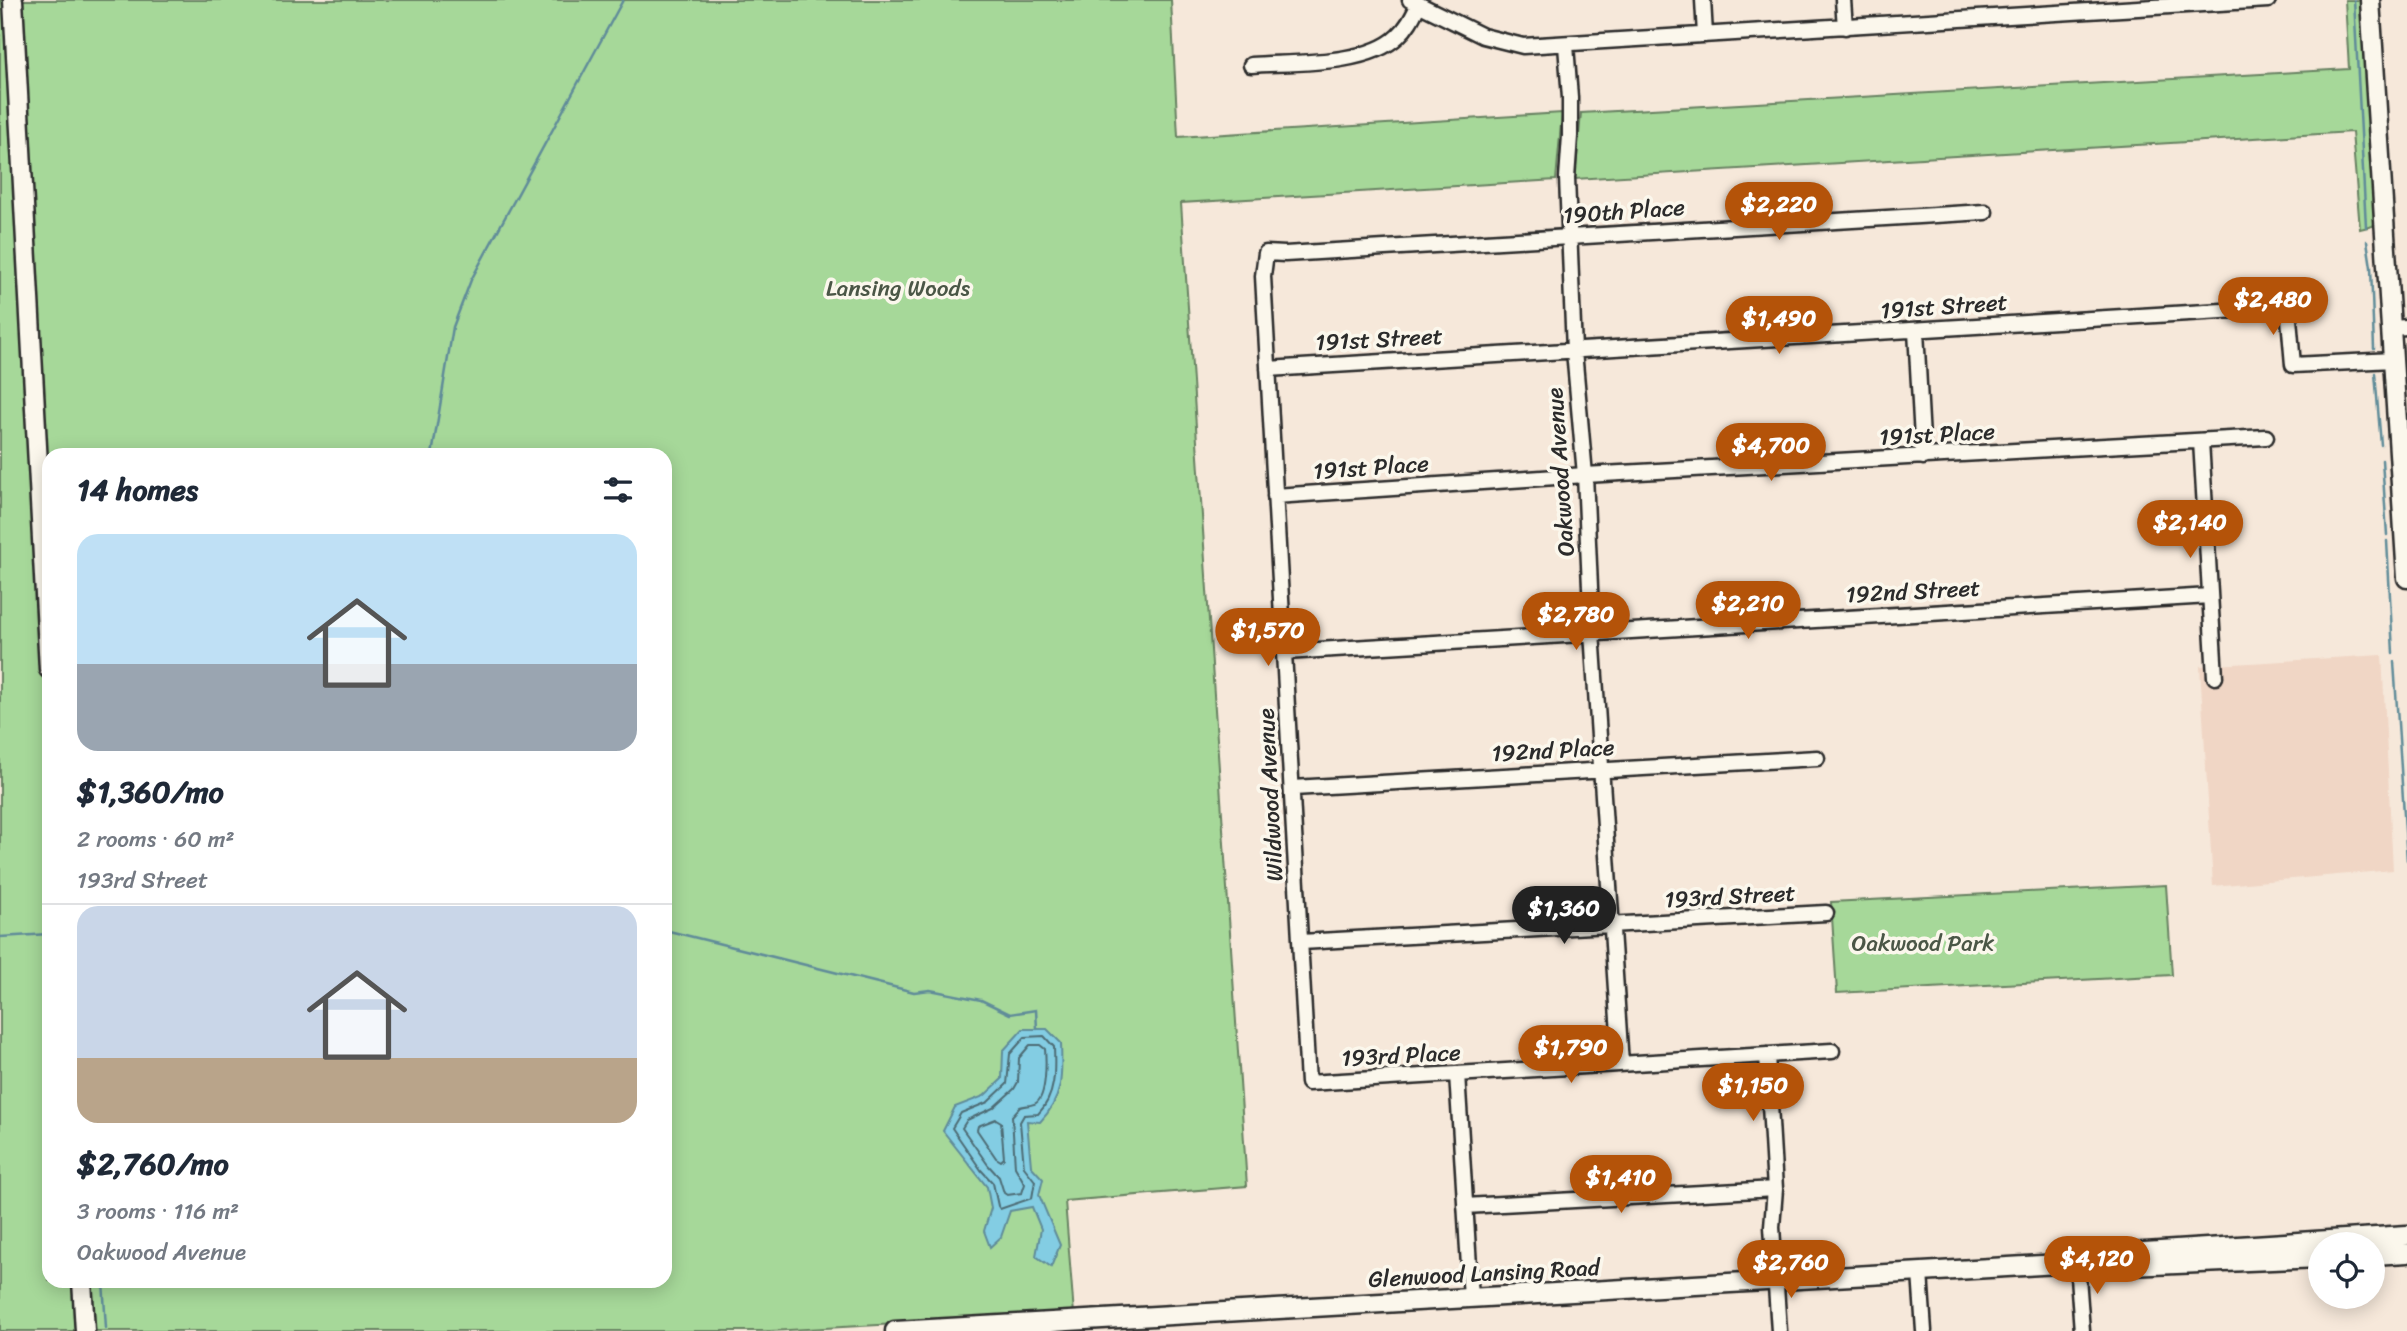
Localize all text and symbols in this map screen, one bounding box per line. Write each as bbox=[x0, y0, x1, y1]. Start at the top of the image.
pin: $2,220 bbox=[1722, 182, 1836, 242]
text: $2,220 bbox=[1741, 184, 1817, 225]
street label: 190th Place bbox=[1562, 187, 1686, 236]
park label: Lansing Woods bbox=[826, 268, 971, 309]
pin: $2,480 bbox=[2216, 278, 2330, 337]
text: $2,480 bbox=[2234, 279, 2312, 320]
street label: 191st Street bbox=[1879, 282, 2009, 331]
pin: $1,490 bbox=[1722, 296, 1836, 356]
text: $1,490 bbox=[1742, 298, 1816, 339]
street label: 191st Street bbox=[1314, 316, 1444, 363]
street label: Oakwood Avenue bbox=[1534, 386, 1587, 558]
street label: 191st Place bbox=[1878, 411, 1996, 458]
pin: $4,700 bbox=[1714, 424, 1828, 483]
text: $4,700 bbox=[1732, 425, 1810, 466]
street label: 191st Place bbox=[1312, 443, 1430, 492]
text: 14 homes bbox=[77, 463, 198, 517]
icon: filters bbox=[599, 471, 637, 509]
pin: $2,140 bbox=[2133, 500, 2247, 560]
text: $2,140 bbox=[2153, 502, 2227, 543]
street label: 192nd Street bbox=[1845, 568, 1981, 615]
icon: home bbox=[294, 580, 420, 706]
pin: $2,210 bbox=[1691, 582, 1805, 641]
text: $2,210 bbox=[1712, 583, 1784, 624]
pin: $2,780 bbox=[1519, 592, 1633, 652]
text: $2,780 bbox=[1538, 594, 1614, 635]
pin: $1,570 bbox=[1211, 608, 1325, 668]
text: $1,570 bbox=[1231, 610, 1305, 651]
street label: Wildwood Avenue bbox=[1245, 707, 1296, 883]
street label: 192nd Place bbox=[1490, 727, 1616, 774]
text: $1,360/mo bbox=[77, 765, 224, 819]
text: 2 rooms · 60 m² bbox=[77, 819, 235, 860]
text: 193rd Street bbox=[77, 860, 208, 901]
street label: 193rd Street bbox=[1664, 873, 1797, 920]
pin: $1,360 bbox=[1507, 886, 1621, 946]
text: $1,360 bbox=[1528, 888, 1600, 929]
park label: Oakwood Park bbox=[1852, 923, 1994, 964]
icon: home bbox=[294, 952, 420, 1078]
pin: $1,790 bbox=[1514, 1026, 1628, 1085]
text: $1,790 bbox=[1534, 1027, 1608, 1068]
street label: 193rd Place bbox=[1340, 1032, 1462, 1079]
pin: $1,150 bbox=[1696, 1064, 1810, 1123]
text: $1,150 bbox=[1718, 1065, 1788, 1106]
text: $2,760/mo bbox=[77, 1137, 229, 1191]
pin: $1,410 bbox=[1564, 1156, 1678, 1215]
text: $1,410 bbox=[1586, 1157, 1656, 1198]
text: 3 rooms · 116 m² bbox=[77, 1191, 239, 1232]
text: Oakwood Avenue bbox=[77, 1232, 246, 1273]
map controls bbox=[2308, 1232, 2385, 1309]
button: locate bbox=[2308, 1232, 2385, 1309]
pin: $4,120 bbox=[2040, 1236, 2154, 1296]
text: $4,120 bbox=[2060, 1238, 2134, 1279]
pin: $2,760 bbox=[1734, 1240, 1848, 1300]
text: $2,760 bbox=[1753, 1242, 1829, 1283]
street label: Glenwood Lansing Road bbox=[1367, 1247, 1603, 1300]

